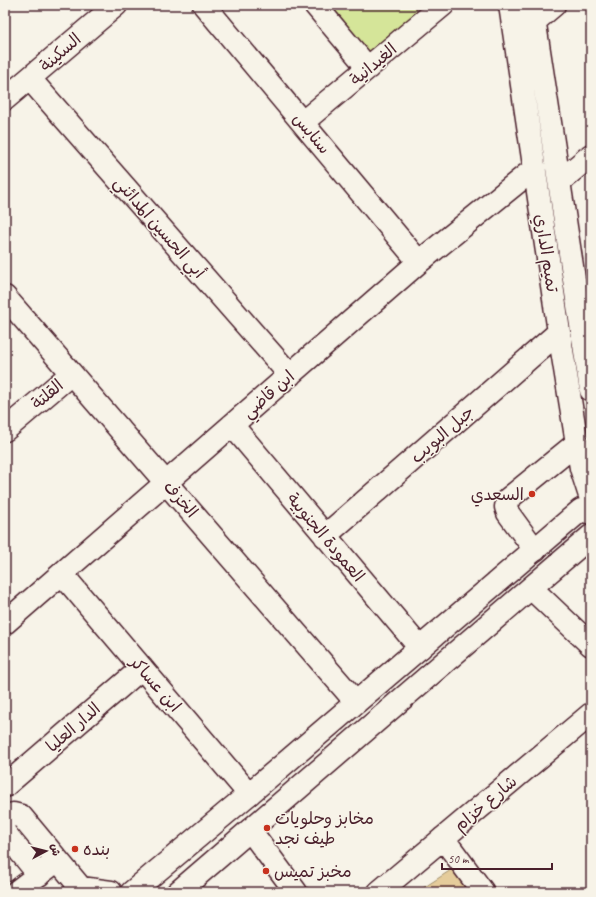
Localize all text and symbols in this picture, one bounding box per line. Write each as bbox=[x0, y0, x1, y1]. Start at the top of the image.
street label: السكينة bbox=[35, 29, 85, 76]
street label: الغيدانية bbox=[346, 39, 401, 90]
street label: سنابس bbox=[288, 108, 335, 158]
street label: أبي الحسين المدائني bbox=[107, 172, 210, 285]
street label: تميم الداري bbox=[528, 213, 563, 295]
street label: ابن قاضي bbox=[238, 366, 301, 426]
street label: القلتة bbox=[27, 375, 68, 414]
street label: جبل البويب bbox=[406, 401, 478, 468]
street label: الخزف bbox=[159, 477, 202, 522]
place label: السعدي bbox=[471, 484, 524, 507]
street label: العمودة الجنوبية bbox=[282, 489, 369, 586]
marker: السعدي bbox=[527, 489, 537, 499]
street label: ابن عساكر bbox=[124, 651, 186, 717]
street label: الدار العليا bbox=[42, 698, 105, 757]
street label: شارع خزام bbox=[449, 771, 523, 837]
place label: مخابز وحلويات طيف نجد bbox=[275, 808, 374, 849]
marker: مخابز وحلويات طيف نجد bbox=[262, 823, 272, 833]
north arrow bbox=[26, 831, 66, 871]
place label: بنده bbox=[83, 839, 110, 860]
text: ش bbox=[48, 843, 64, 857]
marker: بنده bbox=[70, 844, 80, 854]
scale bar bbox=[442, 845, 552, 871]
text: 50 m bbox=[448, 851, 470, 867]
place label: مخبز تميس bbox=[274, 861, 352, 882]
marker: مخبز تميس bbox=[261, 866, 271, 876]

